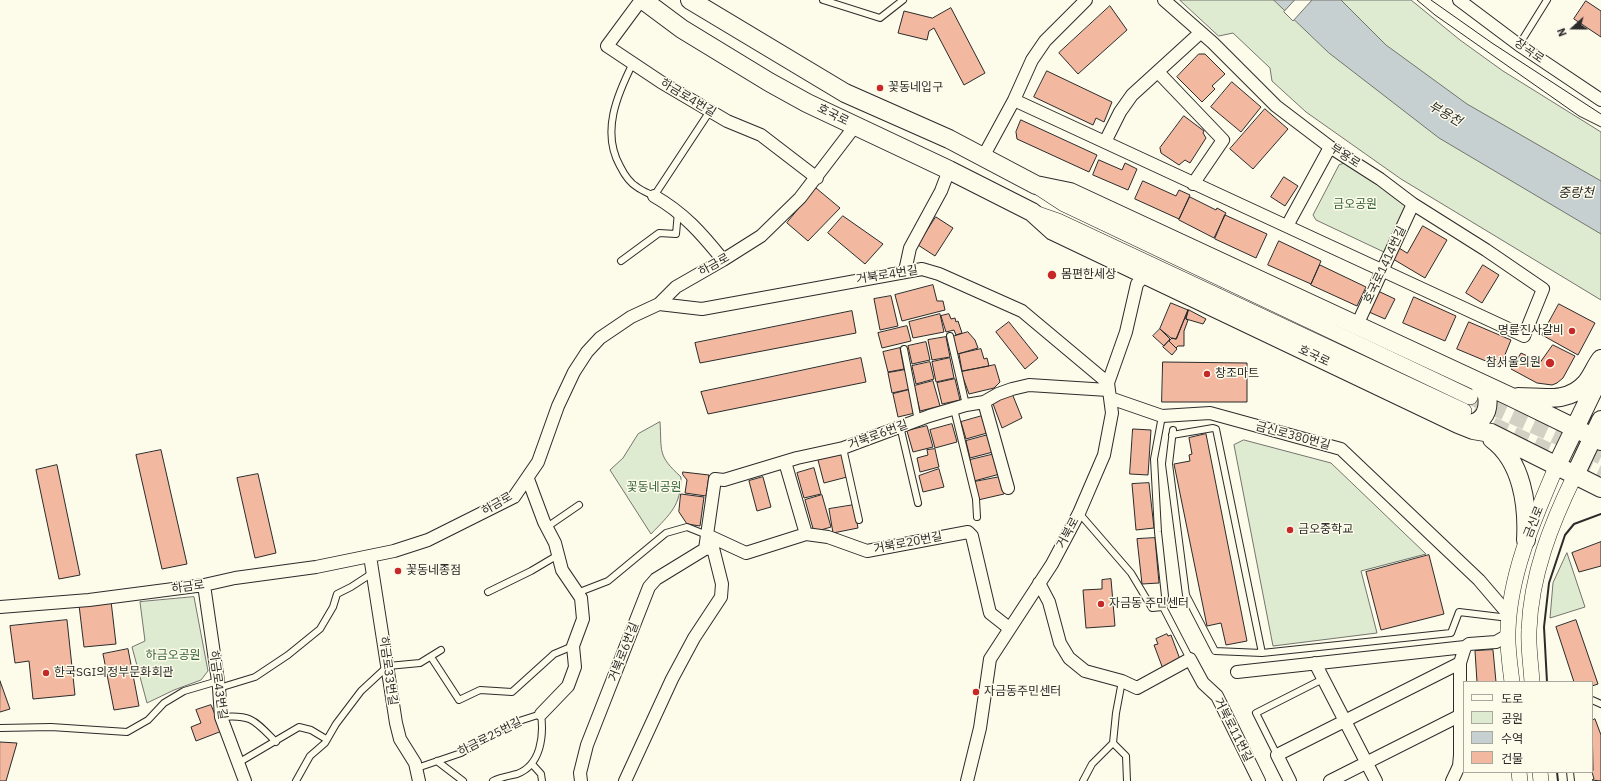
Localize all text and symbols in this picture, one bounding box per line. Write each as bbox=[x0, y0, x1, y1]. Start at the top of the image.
north arrow bbox=[1553, 8, 1593, 48]
text: N bbox=[1554, 26, 1570, 39]
street label: 장곡로 bbox=[1511, 36, 1547, 66]
street label: 하금로4번길 bbox=[658, 76, 718, 120]
place label: 꽃동네입구 bbox=[888, 81, 943, 95]
marker: 꽃동네입구 bbox=[875, 83, 885, 93]
water label: 부용천 bbox=[1426, 98, 1464, 130]
street label: 호국로 bbox=[815, 101, 851, 129]
street label: 부용로 bbox=[1327, 141, 1363, 171]
water label: 중랑천 bbox=[1558, 185, 1594, 201]
park label: 금오공원 bbox=[1333, 198, 1377, 212]
street label: 호국로1414번길 bbox=[1361, 224, 1409, 306]
street label: 하금로 bbox=[696, 251, 732, 279]
street label: 거북로4번길 bbox=[855, 263, 919, 287]
place label: 몸편한세상 bbox=[1061, 268, 1116, 282]
marker: 몸편한세상 bbox=[1046, 269, 1058, 281]
place label: 명륜진사갈비 bbox=[1498, 324, 1564, 338]
marker: 명륜진사갈비 bbox=[1567, 326, 1577, 336]
street label: 호국로 bbox=[1296, 342, 1332, 370]
place label: 참서울의원 bbox=[1486, 356, 1541, 370]
marker: 참서울의원 bbox=[1544, 357, 1556, 369]
place label: 창조마트 bbox=[1215, 367, 1259, 381]
marker: 창조마트 bbox=[1202, 369, 1212, 379]
street label: 거북로6번길 bbox=[846, 418, 910, 452]
street label: 금신로380번길 bbox=[1254, 419, 1332, 453]
park label: 꽃동네공원 bbox=[626, 481, 682, 495]
street label: 하금로 bbox=[479, 489, 515, 519]
street label: 금신로 bbox=[1521, 504, 1547, 540]
street label: 거북로 bbox=[1054, 515, 1082, 551]
place label: 금오중학교 bbox=[1298, 523, 1353, 537]
marker: 금오중학교 bbox=[1285, 525, 1295, 535]
street label: 거북로20번길 bbox=[872, 529, 944, 557]
place label: 꽃동네종점 bbox=[406, 564, 461, 578]
marker: 꽃동네종점 bbox=[393, 566, 403, 576]
street label: 하금로 bbox=[171, 578, 205, 596]
place label: 자금동 주민센터 bbox=[1109, 597, 1189, 611]
marker: 자금동 주민센터 bbox=[1096, 599, 1106, 609]
street label: 거북로6번길 bbox=[606, 620, 642, 684]
street label: 하금로33번길 bbox=[376, 636, 400, 706]
park label: 하금오공원 bbox=[145, 649, 201, 663]
street label: 하금로43번길 bbox=[206, 650, 230, 720]
place label: 한국SGI의정부문화회관 bbox=[54, 666, 173, 680]
marker: 한국SGI의정부문화회관 bbox=[41, 668, 51, 678]
legend bbox=[1463, 681, 1593, 773]
place label: 자금동주민센터 bbox=[984, 685, 1061, 699]
marker: 자금동주민센터 bbox=[971, 687, 981, 697]
text: 도로 bbox=[1501, 691, 1523, 706]
street label: 거북로11번길 bbox=[1211, 696, 1255, 764]
text: 공원 bbox=[1501, 711, 1523, 726]
street label: 하금로25번길 bbox=[456, 715, 524, 759]
text: 수역 bbox=[1501, 731, 1523, 746]
text: 건물 bbox=[1501, 751, 1523, 766]

